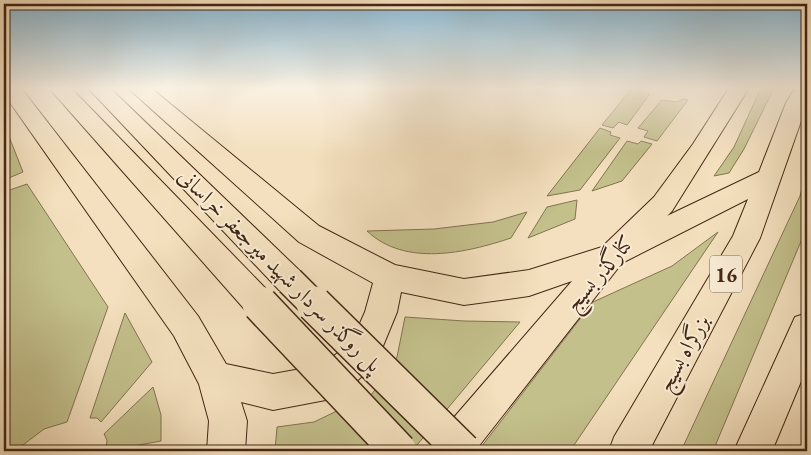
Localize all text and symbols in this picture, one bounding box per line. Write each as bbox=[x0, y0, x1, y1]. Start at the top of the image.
street label: پل روگذر سردار شهید میرجعفر خراسانی bbox=[170, 161, 390, 381]
street label: کنارگذر بسیج bbox=[557, 228, 644, 320]
road number: 16 bbox=[710, 255, 742, 292]
street label: بزرگراه بسیج bbox=[650, 309, 720, 399]

